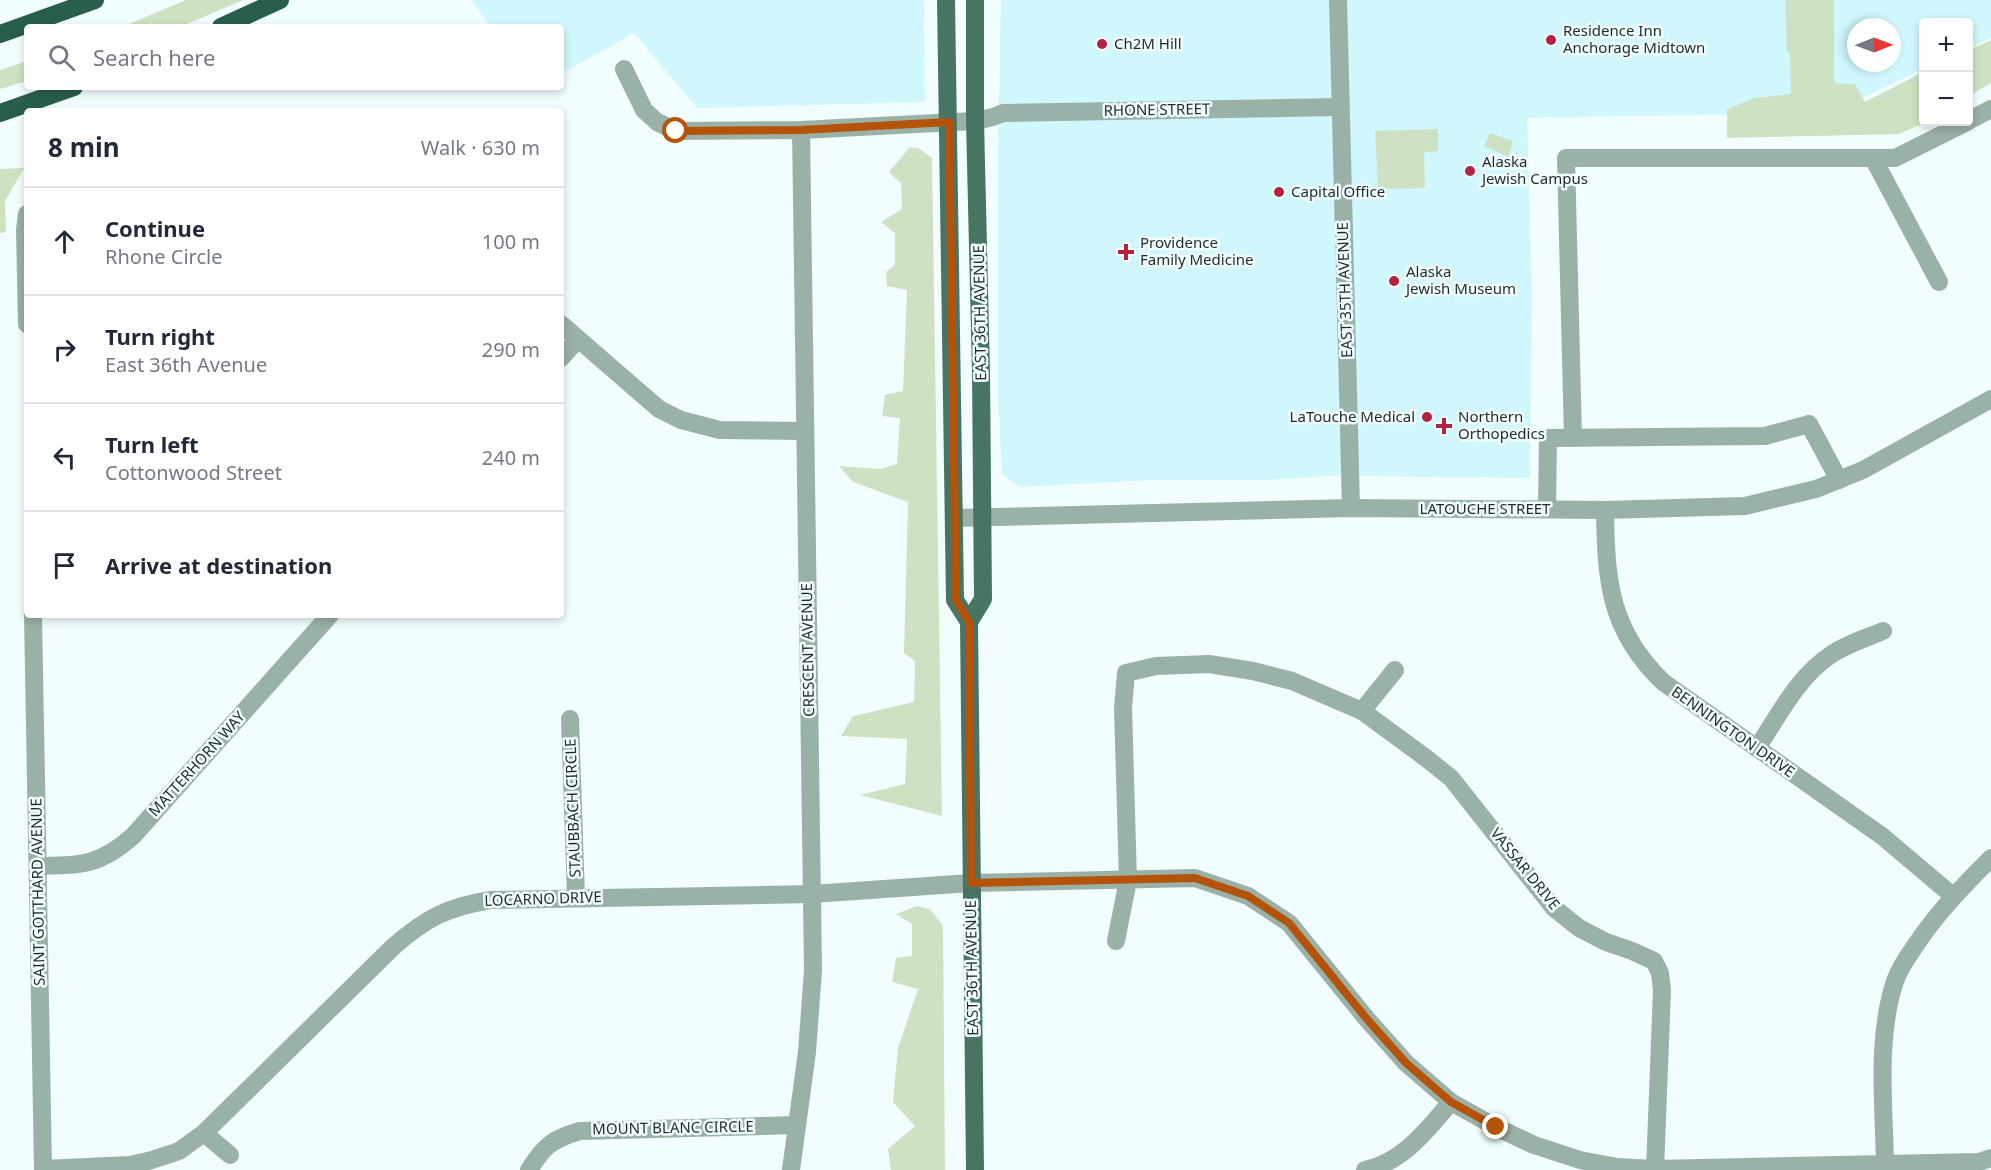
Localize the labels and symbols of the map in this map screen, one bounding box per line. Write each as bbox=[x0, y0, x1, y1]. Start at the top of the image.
north arrow bbox=[1847, 18, 1901, 72]
place label: Residence Inn Anchorage Midtown bbox=[1563, 20, 1705, 57]
place label: Ch2M Hill bbox=[1114, 33, 1182, 53]
marker: Residence Inn Anchorage Midtown bbox=[1544, 33, 1558, 47]
marker: Ch2M Hill bbox=[1095, 37, 1109, 51]
street label: RHONE STREET bbox=[1103, 98, 1211, 120]
route start bbox=[662, 117, 688, 143]
place label: Alaska Jewish Campus bbox=[1480, 151, 1588, 188]
marker: Alaska Jewish Campus bbox=[1463, 164, 1477, 178]
place label: Capital Office bbox=[1291, 181, 1385, 201]
marker: Capital Office bbox=[1272, 185, 1286, 199]
street label: EAST 35TH AVENUE bbox=[1332, 222, 1356, 358]
place label: Providence Family Medicine bbox=[1140, 232, 1253, 269]
marker: Providence Family Medicine bbox=[1117, 243, 1135, 261]
street label: EAST 36TH AVENUE bbox=[968, 245, 990, 381]
place label: Alaska Jewish Museum bbox=[1404, 261, 1516, 298]
marker: Alaska Jewish Museum bbox=[1387, 274, 1401, 288]
place label: LaTouche Medical bbox=[1290, 406, 1415, 426]
place label: Northern Orthopedics bbox=[1458, 406, 1545, 443]
marker: LaTouche Medical bbox=[1420, 410, 1434, 424]
marker: Northern Orthopedics bbox=[1435, 417, 1453, 435]
street label: LATOUCHE STREET bbox=[1420, 498, 1551, 518]
street label: CRESCENT AVENUE bbox=[796, 583, 818, 717]
street label: BENNINGTON DRIVE bbox=[1668, 681, 1799, 781]
street label: MATTERHORN WAY bbox=[144, 706, 249, 820]
street label: STAUBBACH CIRCLE bbox=[560, 738, 584, 878]
street label: SAINT GOTTHARD AVENUE bbox=[25, 798, 49, 986]
street label: VASSAR DRIVE bbox=[1487, 823, 1565, 914]
street label: LOCARNO DRIVE bbox=[484, 886, 602, 910]
street label: EAST 36TH AVENUE bbox=[960, 900, 982, 1036]
route end bbox=[1482, 1113, 1508, 1139]
street label: MOUNT BLANC CIRCLE bbox=[592, 1116, 754, 1138]

